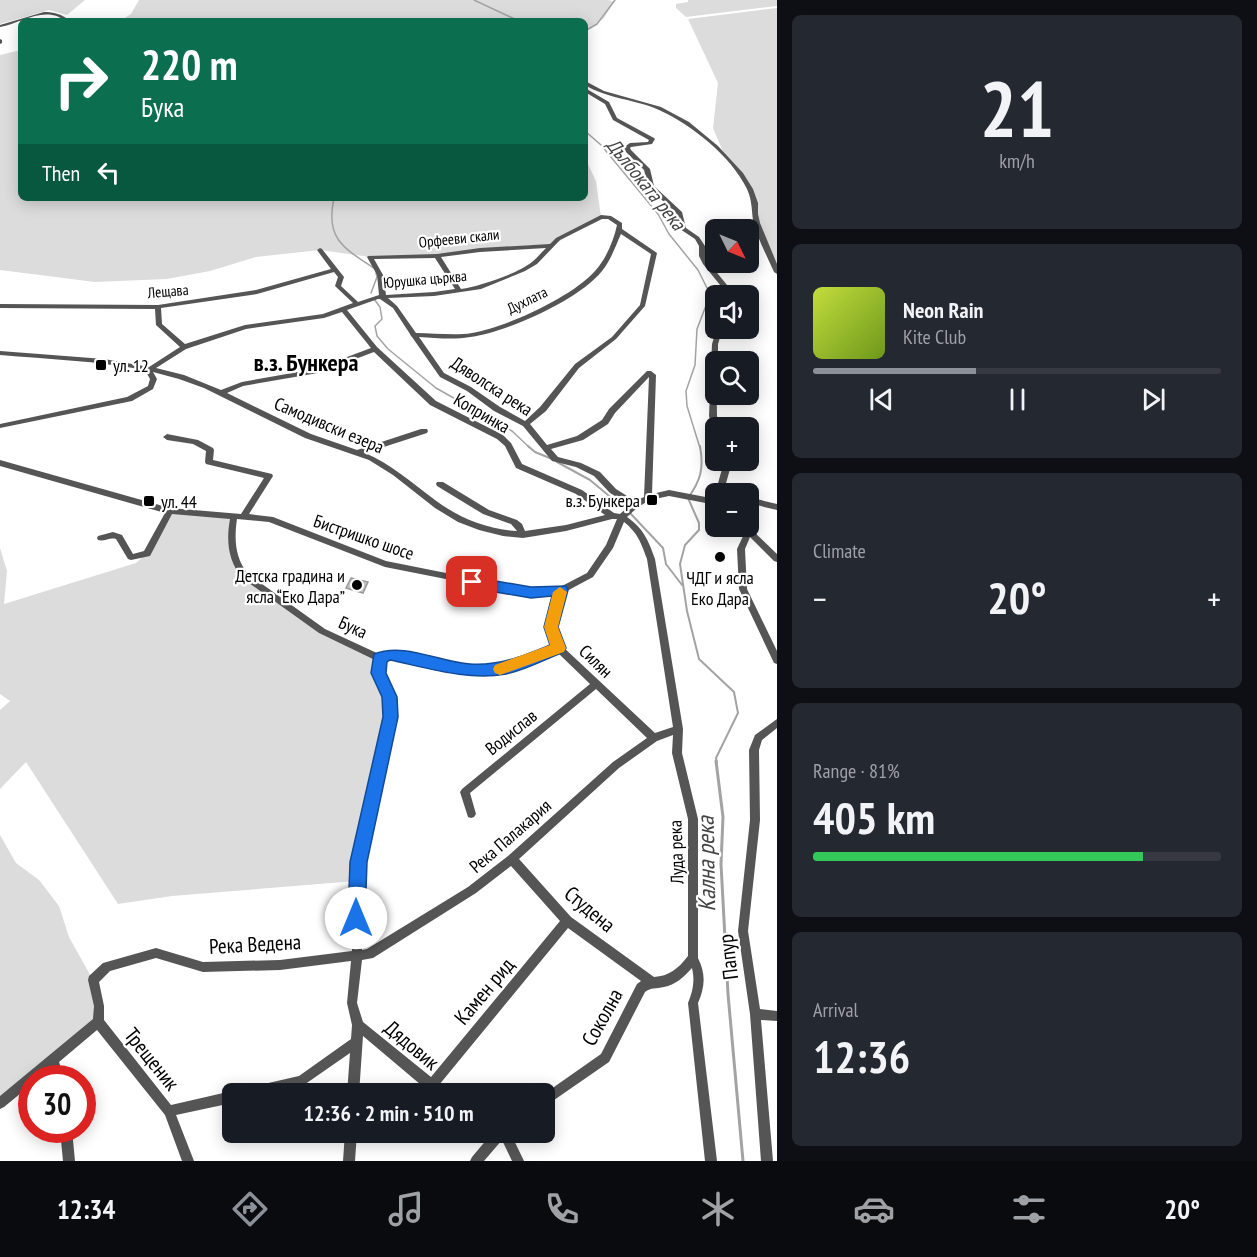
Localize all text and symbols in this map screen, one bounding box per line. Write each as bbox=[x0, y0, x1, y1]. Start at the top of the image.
text: 220 m bbox=[141, 37, 238, 92]
icon: right bbox=[42, 42, 120, 120]
text: 21 bbox=[980, 58, 1054, 159]
text: Бука bbox=[141, 90, 184, 124]
water label: Дълбоката река bbox=[600, 132, 692, 236]
text: km/h bbox=[999, 148, 1035, 174]
icon: left bbox=[92, 156, 125, 189]
text: Then bbox=[42, 159, 80, 187]
north arrow bbox=[705, 219, 759, 273]
map controls bbox=[705, 219, 759, 537]
street label: Орфееви скали bbox=[418, 224, 500, 252]
street label: Юрушка църква bbox=[382, 266, 468, 292]
street label: Лещава bbox=[146, 280, 189, 302]
street label: Духлата bbox=[504, 282, 550, 318]
button: sound bbox=[705, 285, 759, 339]
text: Neon Rain bbox=[903, 296, 983, 324]
text: Kite Club bbox=[903, 324, 966, 350]
district label: в.з. Бункера bbox=[254, 347, 358, 378]
street label: Дяволска река bbox=[447, 351, 537, 421]
button: search bbox=[705, 351, 759, 405]
place label: ул. 12 bbox=[113, 354, 149, 377]
marker: ул. 12 bbox=[94, 358, 108, 372]
icon: previous bbox=[865, 383, 898, 416]
icon: pause bbox=[1001, 383, 1034, 416]
icon: next bbox=[1137, 383, 1170, 416]
street label: Копринка bbox=[450, 388, 514, 438]
street label: Самодивски езера bbox=[271, 392, 387, 458]
button: + bbox=[705, 417, 759, 471]
button: − bbox=[705, 483, 759, 537]
place label: в.з. Бункера bbox=[565, 489, 640, 512]
place label: ул. 44 bbox=[161, 490, 197, 513]
marker: в.з. Бункера bbox=[645, 493, 659, 507]
marker: ул. 44 bbox=[142, 494, 156, 508]
street label: Бистришко шосе bbox=[311, 509, 417, 565]
text: Climate bbox=[813, 538, 866, 564]
marker: ЧДГ и ясла Еко Дара bbox=[713, 550, 727, 564]
pin bbox=[446, 556, 497, 607]
place label: Детска градина и ясла “Еко Дара” bbox=[235, 564, 345, 608]
icon: arrive bbox=[455, 565, 488, 598]
place label: ЧДГ и ясла Еко Дара bbox=[686, 566, 754, 610]
text: 20° bbox=[987, 568, 1047, 626]
text: − bbox=[813, 577, 827, 620]
text: + bbox=[1207, 577, 1221, 620]
marker: Детска градина и ясла “Еко Дара” bbox=[350, 578, 364, 592]
street label: Бука bbox=[335, 611, 371, 643]
street label: Силян bbox=[574, 639, 618, 683]
street label: Водислав bbox=[480, 704, 542, 760]
text: Range · 81% bbox=[813, 758, 900, 784]
text: 405 km bbox=[813, 788, 935, 846]
street label: Река Палакария bbox=[464, 794, 556, 878]
water label: Кална река bbox=[690, 815, 722, 912]
street label: Луда река bbox=[663, 820, 689, 885]
street label: Студена bbox=[559, 880, 621, 938]
position arrow bbox=[324, 886, 388, 950]
street label: Река Ведена bbox=[208, 928, 302, 960]
street label: Папур bbox=[712, 933, 744, 981]
street label: Камен рид bbox=[448, 952, 520, 1030]
street label: Соколна bbox=[575, 984, 629, 1050]
text: Arrival bbox=[813, 997, 858, 1023]
street label: Дядовик bbox=[379, 1014, 445, 1076]
street label: Трещеник bbox=[118, 1022, 186, 1096]
text: 12:36 bbox=[813, 1027, 910, 1085]
speed limit sign: 30 bbox=[18, 1065, 96, 1143]
text: 12:36 · 2 min · 510 m bbox=[303, 1099, 474, 1127]
icon: directions bbox=[229, 1188, 271, 1230]
icon: music bbox=[385, 1188, 427, 1230]
icon: phone bbox=[541, 1188, 583, 1230]
icon: climate bbox=[697, 1188, 739, 1230]
icon: car bbox=[853, 1188, 895, 1230]
icon: filters bbox=[1008, 1188, 1050, 1230]
text: 12:34 bbox=[57, 1192, 115, 1226]
text: 20° bbox=[1164, 1192, 1200, 1226]

